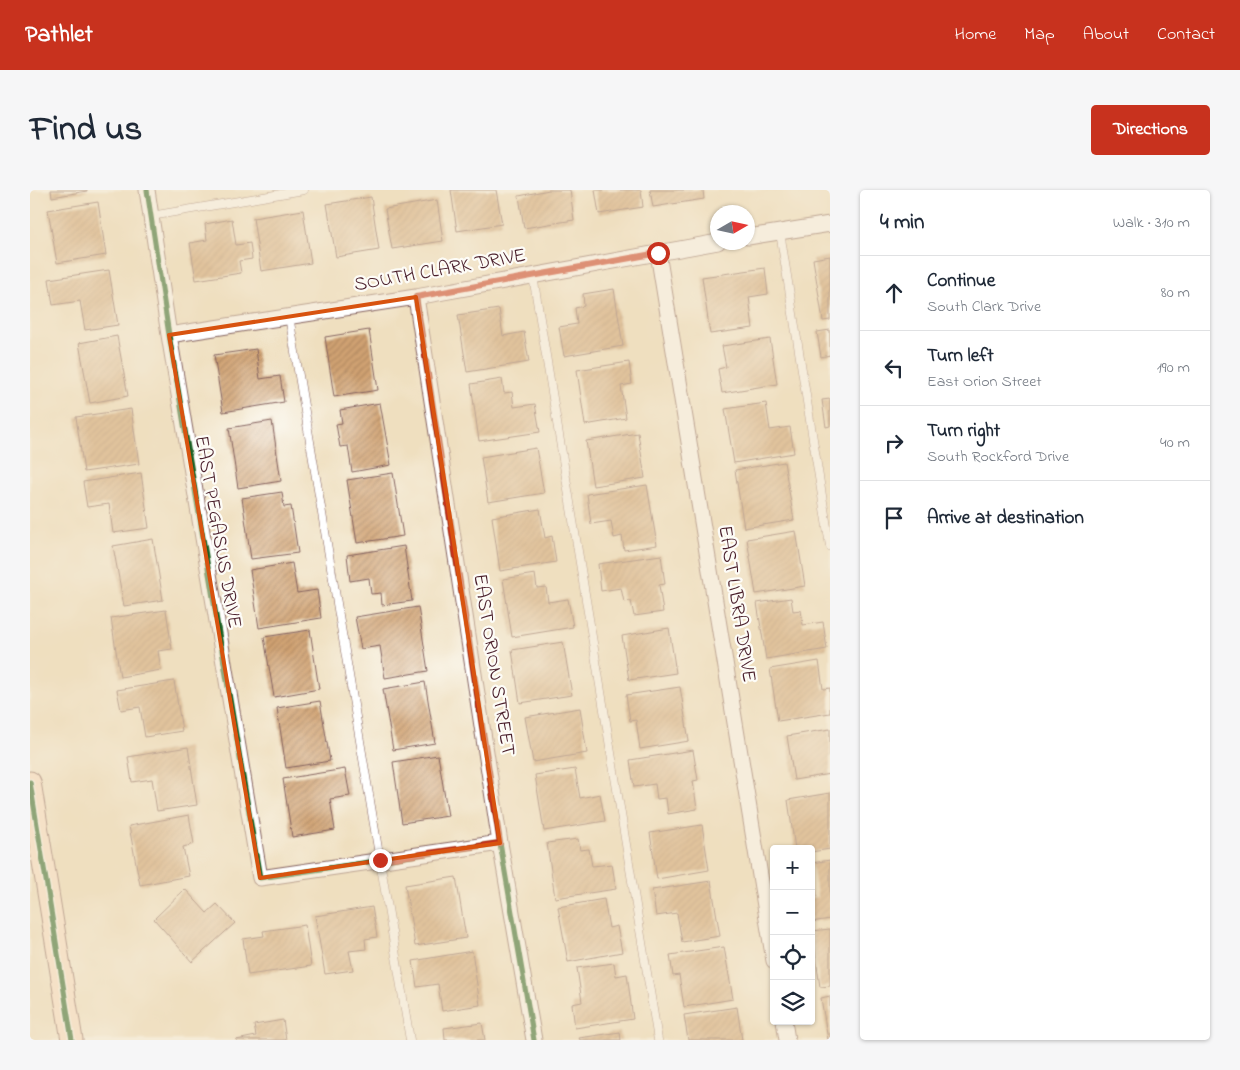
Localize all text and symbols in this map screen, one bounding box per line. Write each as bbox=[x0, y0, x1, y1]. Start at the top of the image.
text: Pathlet bbox=[25, 18, 93, 53]
text: Home bbox=[955, 22, 996, 48]
text: Map bbox=[1024, 22, 1055, 48]
text: About bbox=[1083, 22, 1129, 48]
text: Contact bbox=[1157, 22, 1215, 48]
text: Find us bbox=[30, 105, 142, 156]
button: Directions bbox=[1091, 105, 1210, 155]
north arrow bbox=[710, 205, 755, 250]
text: 4 min bbox=[880, 208, 924, 238]
text: Walk · 310 m bbox=[1113, 211, 1190, 235]
street label: SOUTH CLARK DRIVE bbox=[352, 242, 528, 300]
route start bbox=[647, 242, 670, 265]
text: Continue bbox=[927, 268, 995, 295]
icon: ahead bbox=[880, 279, 908, 307]
text: 80 m bbox=[1161, 281, 1190, 305]
text: South Clark Drive bbox=[927, 295, 1041, 319]
text: Turn left bbox=[927, 343, 994, 370]
icon: left bbox=[880, 354, 908, 382]
text: 190 m bbox=[1157, 356, 1190, 380]
text: East Orion Street bbox=[927, 370, 1042, 394]
text: Turn right bbox=[927, 418, 1000, 445]
icon: right bbox=[880, 429, 908, 457]
text: 40 m bbox=[1160, 431, 1190, 455]
street label: EAST PEGASUS DRIVE bbox=[186, 433, 248, 631]
text: South Rockford Drive bbox=[927, 445, 1069, 469]
icon: arrive bbox=[880, 504, 908, 532]
text: Arrive at destination bbox=[927, 505, 1084, 532]
street label: EAST LIBRA DRIVE bbox=[709, 523, 763, 685]
street label: EAST ORION STREET bbox=[464, 572, 522, 758]
map controls bbox=[770, 845, 815, 1025]
button: + bbox=[770, 845, 815, 890]
route end bbox=[369, 849, 392, 872]
button: − bbox=[770, 890, 815, 935]
button: locate bbox=[770, 935, 815, 980]
button: layers bbox=[770, 980, 815, 1025]

